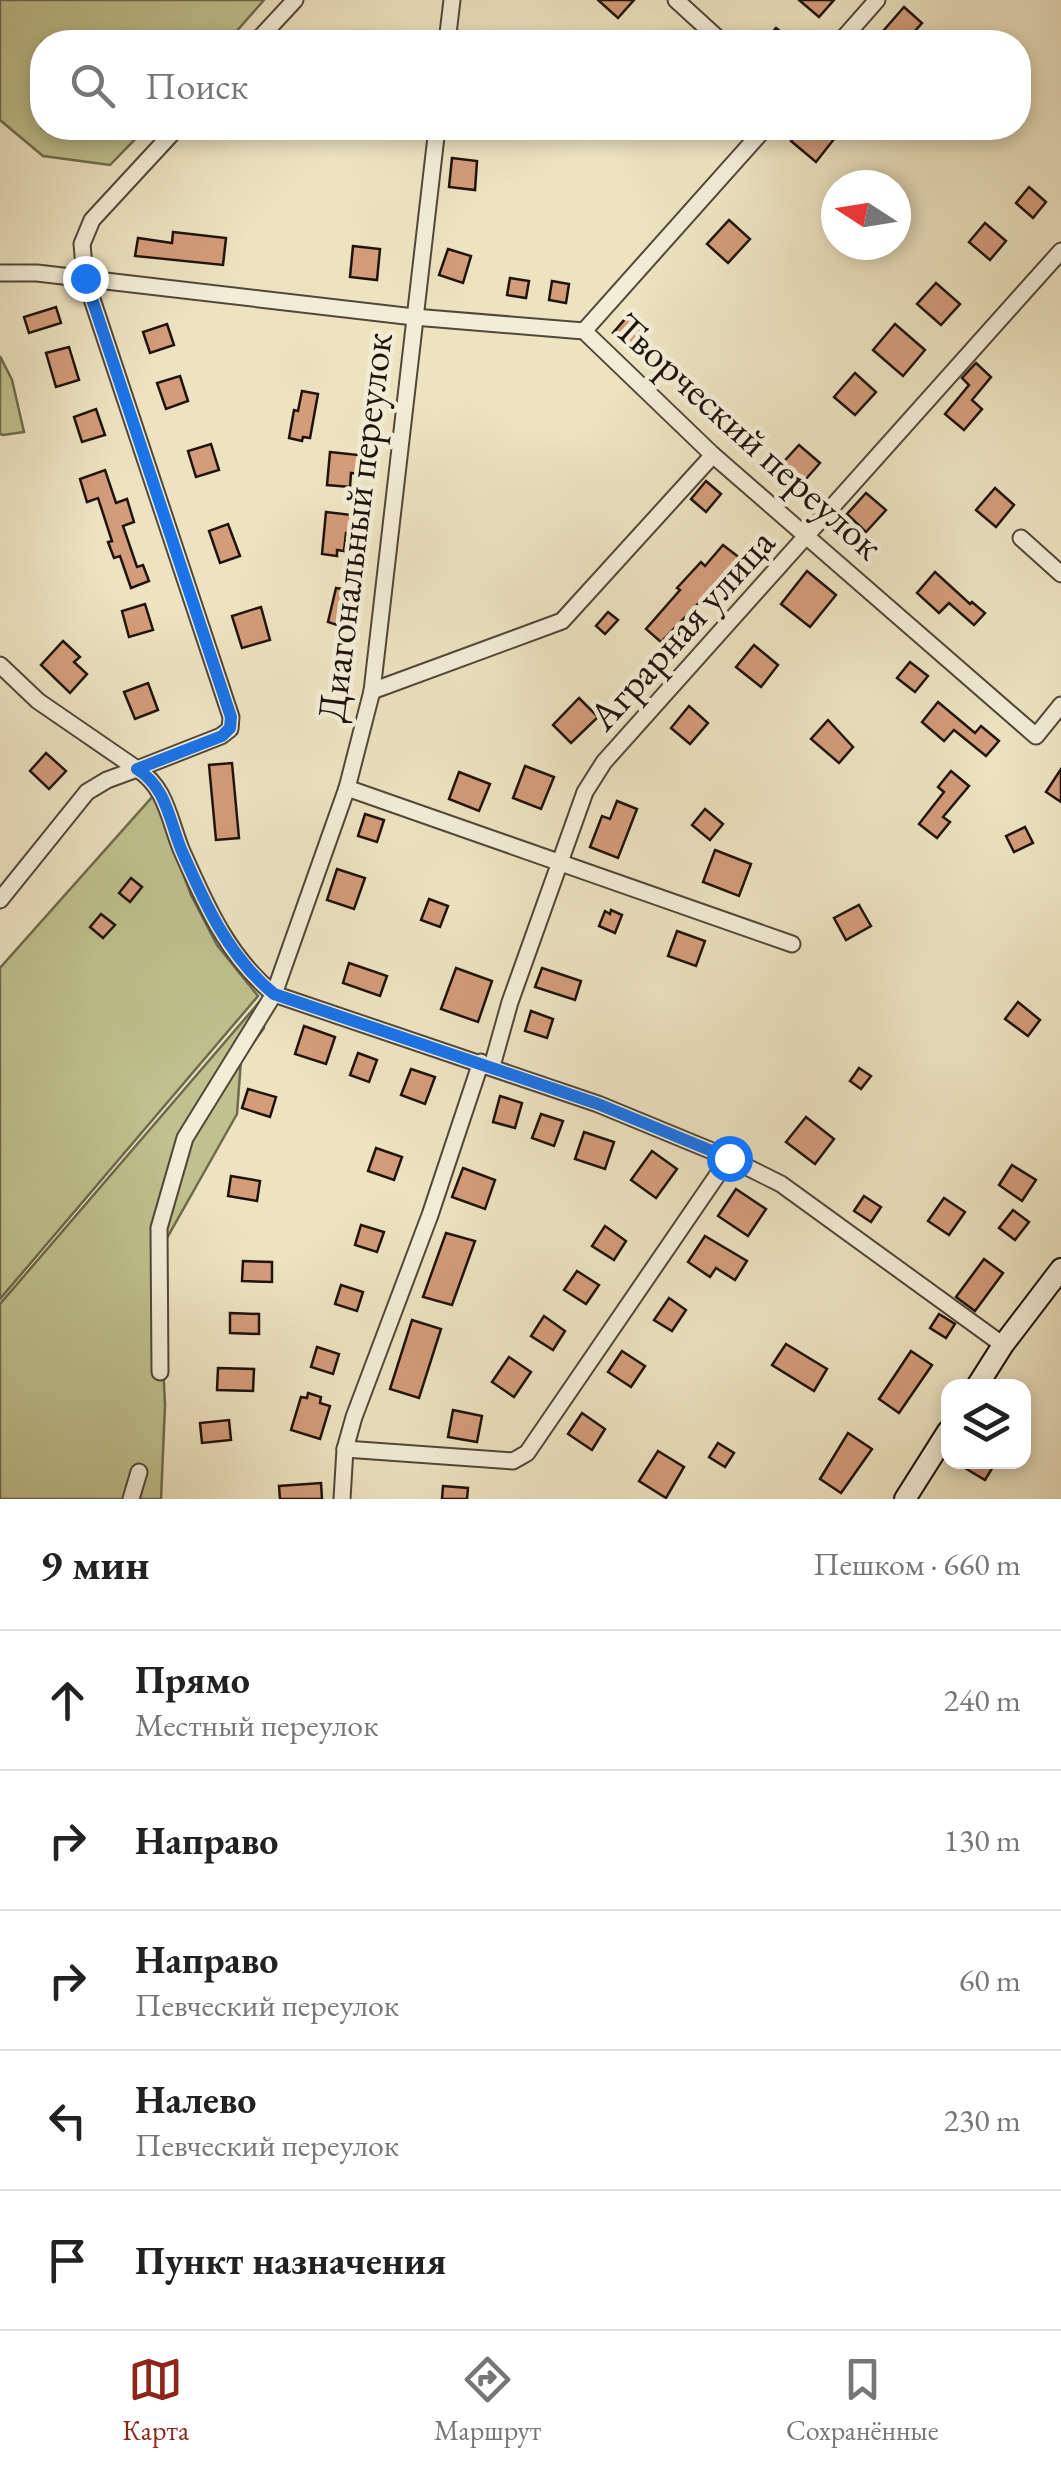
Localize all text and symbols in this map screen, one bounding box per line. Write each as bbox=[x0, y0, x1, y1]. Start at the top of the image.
search box bbox=[30, 30, 1031, 140]
icon: search bbox=[65, 58, 120, 113]
text: Поиск bbox=[145, 61, 248, 110]
north arrow bbox=[821, 170, 911, 260]
route end bbox=[63, 256, 109, 302]
street label: Творческий переулок bbox=[603, 301, 895, 571]
street label: Диагональный переулок bbox=[304, 329, 404, 725]
street label: Аграрная улица bbox=[576, 517, 786, 742]
route start bbox=[707, 1136, 753, 1182]
map controls bbox=[941, 1379, 1031, 1469]
button: layers bbox=[941, 1379, 1031, 1469]
text: 9 мин bbox=[40, 1537, 149, 1592]
text: Пешком · 660 m bbox=[813, 1543, 1021, 1585]
text: Прямо bbox=[135, 1655, 250, 1704]
icon: ahead bbox=[40, 1673, 95, 1728]
text: 240 m bbox=[944, 1679, 1021, 1721]
text: Местный переулок bbox=[135, 1704, 378, 1746]
icon: right bbox=[40, 1813, 95, 1868]
text: Направо bbox=[135, 1816, 278, 1865]
text: 130 m bbox=[944, 1819, 1021, 1861]
text: Направо bbox=[135, 1935, 278, 1984]
icon: right bbox=[40, 1953, 95, 2008]
text: 60 m bbox=[959, 1959, 1021, 2001]
text: Певческий переулок bbox=[135, 1984, 399, 2026]
text: Налево bbox=[135, 2075, 256, 2124]
icon: left bbox=[40, 2093, 95, 2148]
text: 230 m bbox=[944, 2099, 1021, 2141]
text: Певческий переулок bbox=[135, 2124, 399, 2166]
icon: arrive bbox=[40, 2233, 95, 2288]
text: Пункт назначения bbox=[135, 2236, 446, 2285]
tab: Карта bbox=[122, 2352, 189, 2448]
tab: Маршрут bbox=[434, 2352, 541, 2448]
tab: Сохранённые bbox=[786, 2352, 939, 2448]

